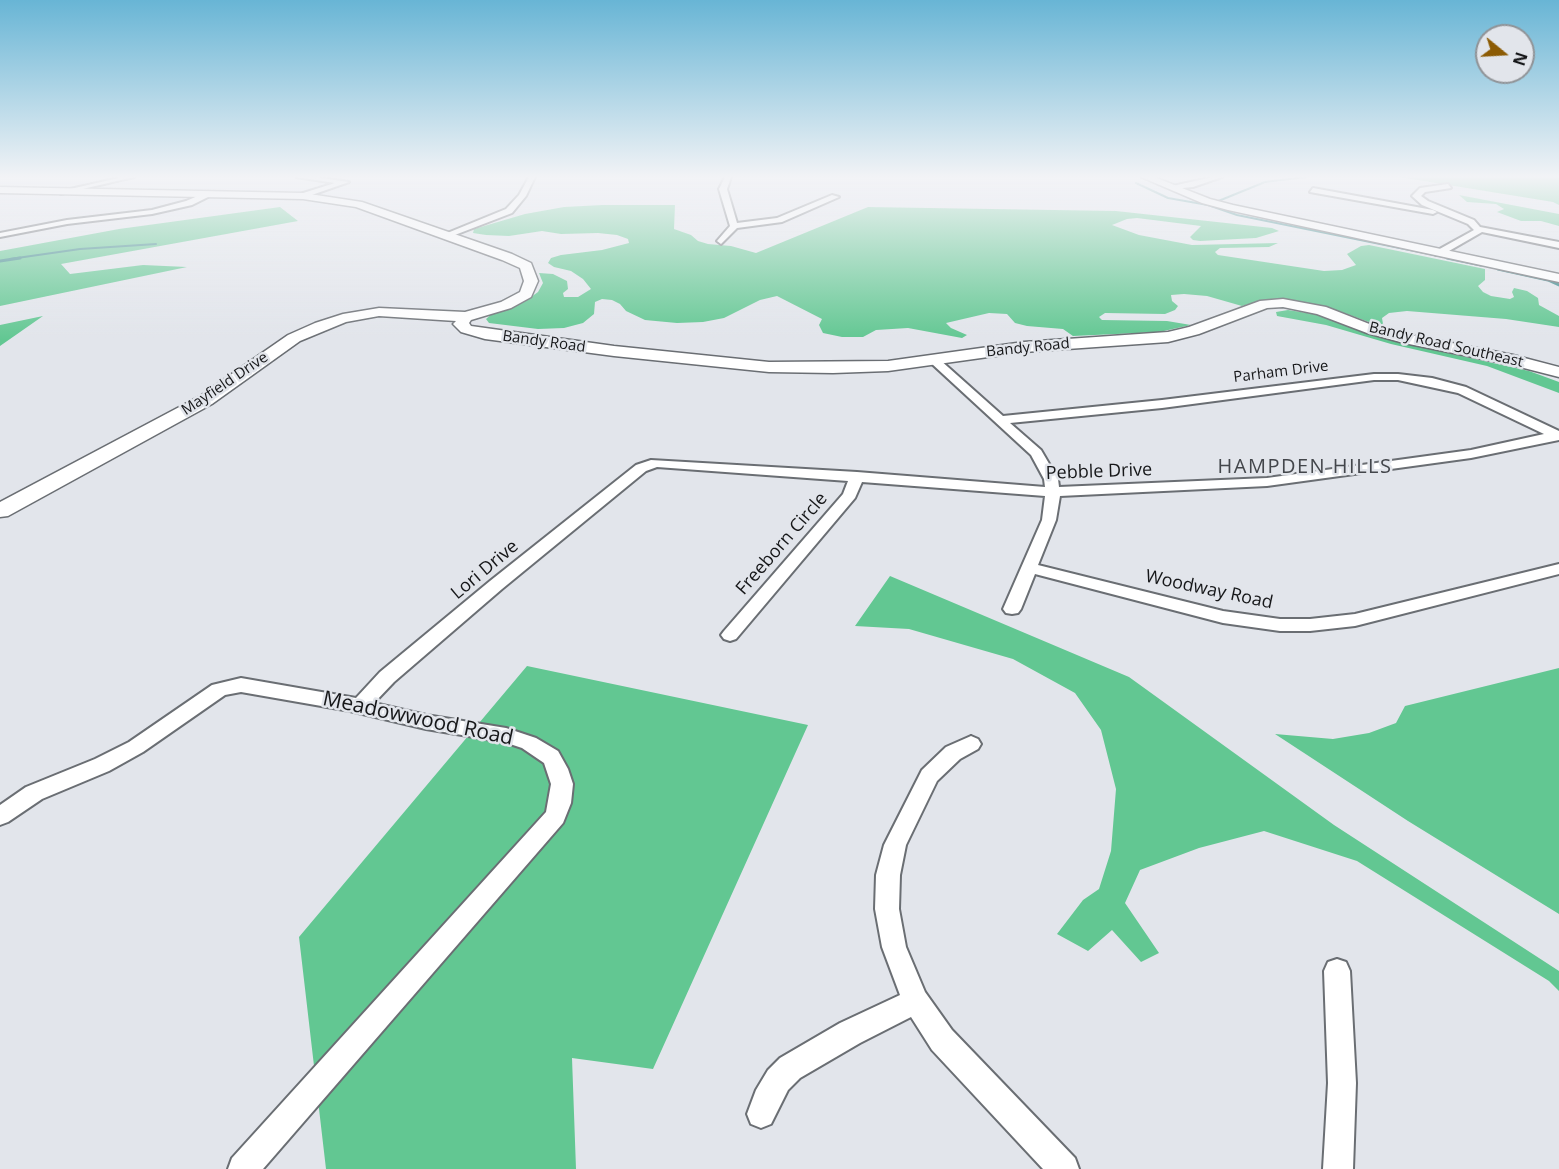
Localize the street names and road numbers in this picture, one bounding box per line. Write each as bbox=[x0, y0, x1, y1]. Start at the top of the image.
street label: Bandy Road Southeast bbox=[1367, 318, 1525, 372]
street label: Bandy Road bbox=[501, 327, 587, 357]
street label: Bandy Road bbox=[985, 335, 1071, 361]
street label: Mayfield Drive bbox=[178, 349, 272, 419]
street label: Parham Drive bbox=[1232, 357, 1330, 387]
street label: Pebble Drive bbox=[1045, 459, 1153, 485]
street label: Freeborn Circle bbox=[732, 489, 832, 599]
street label: Lori Drive bbox=[447, 536, 523, 604]
street label: Woodway Road bbox=[1143, 566, 1275, 614]
street label: Meadowwood Road bbox=[320, 687, 516, 751]

